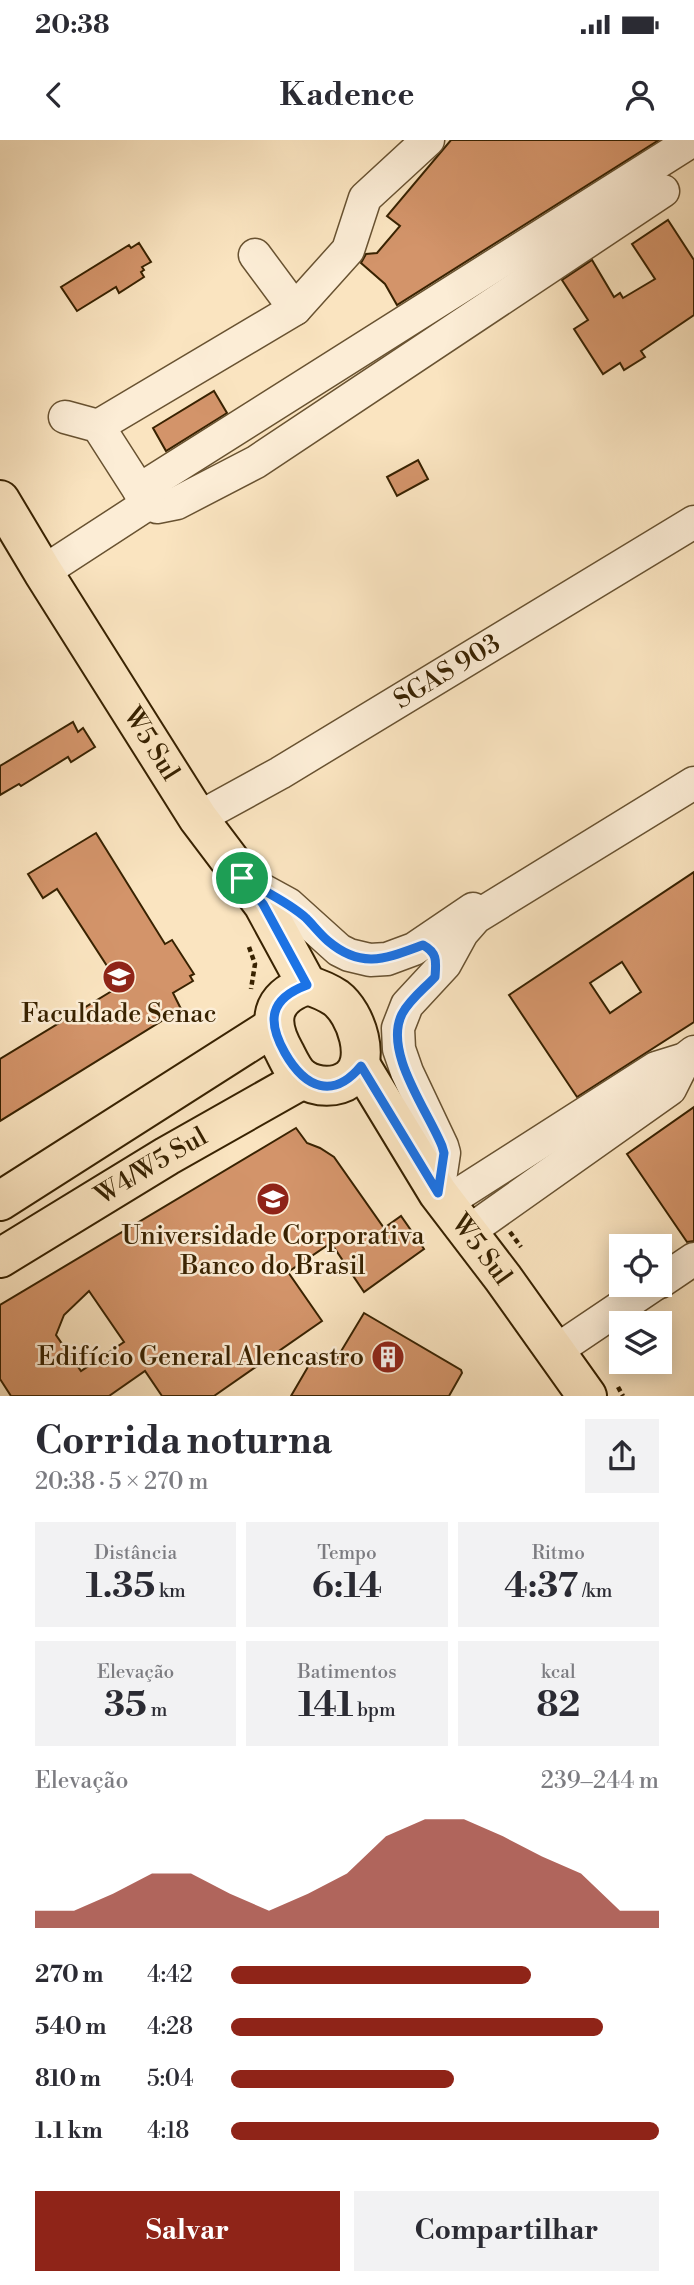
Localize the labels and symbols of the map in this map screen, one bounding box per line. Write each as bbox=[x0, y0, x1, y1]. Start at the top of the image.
street label: SGAS 903 bbox=[388, 627, 506, 716]
street label: W5 Sul bbox=[116, 700, 187, 787]
pin bbox=[212, 848, 272, 908]
school or university icon: Faculdade Senac bbox=[100, 958, 138, 996]
place label: Faculdade Senac bbox=[21, 998, 217, 1030]
street label: W4/W5 Sul bbox=[89, 1120, 213, 1212]
school or university icon: Universidade Corporativa Banco do Brasil bbox=[254, 1180, 292, 1218]
street label: W5 Sul bbox=[444, 1207, 519, 1291]
place label: Universidade Corporativa Banco do Brasil bbox=[122, 1220, 425, 1282]
building icon: Edifício General Alencastro bbox=[369, 1338, 407, 1376]
place label: Edifício General Alencastro bbox=[37, 1341, 364, 1373]

